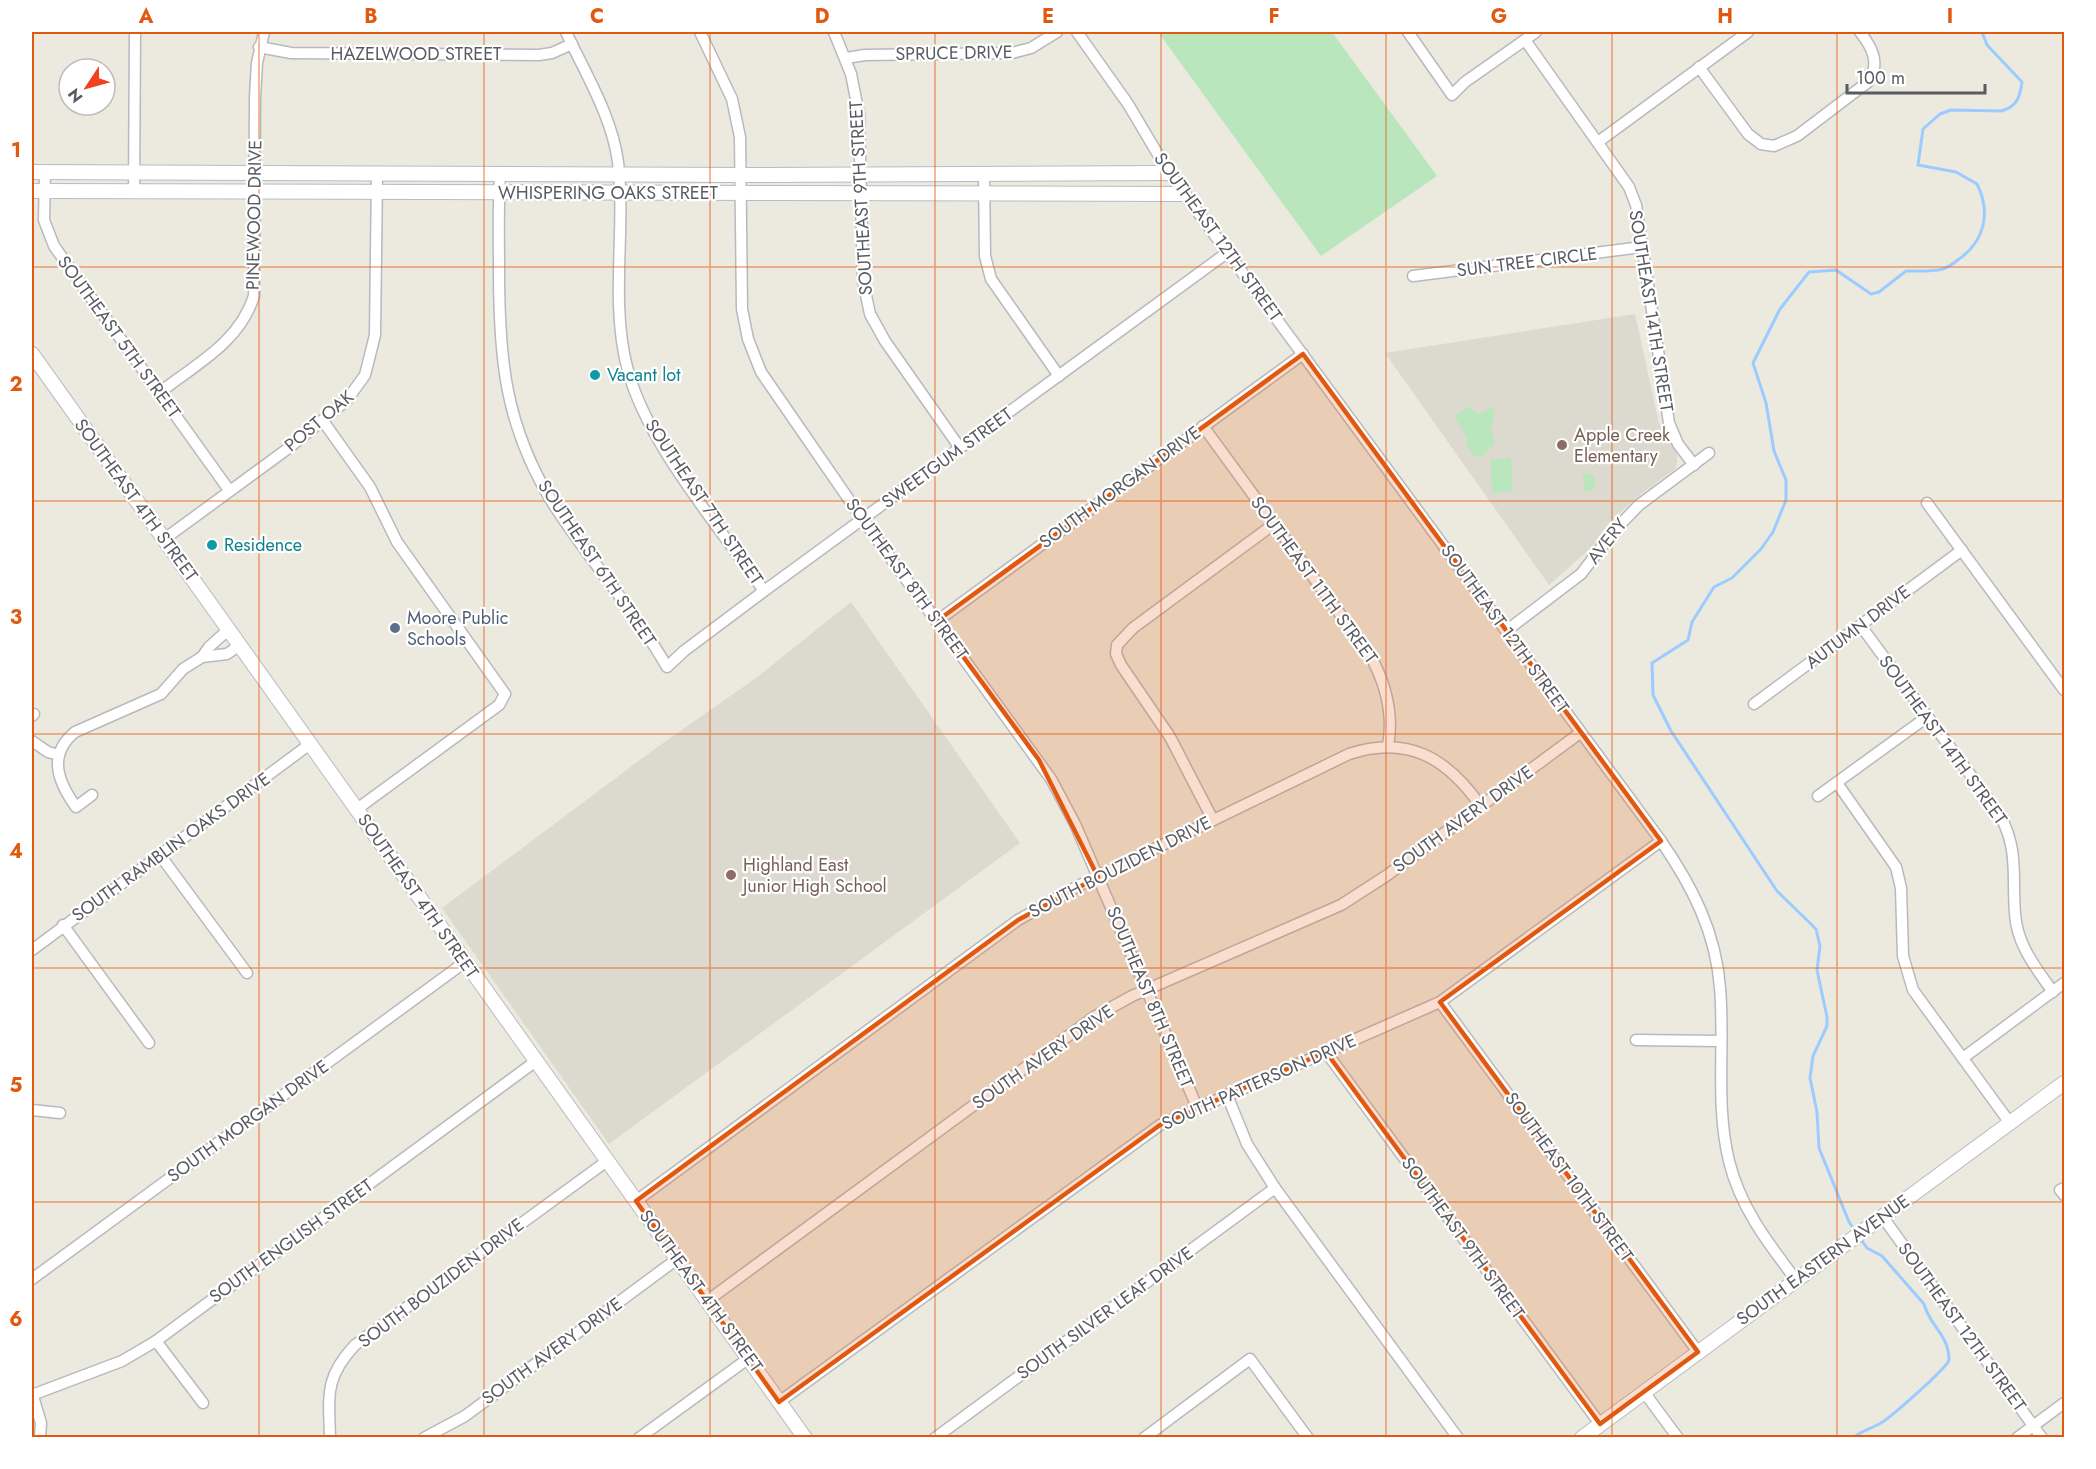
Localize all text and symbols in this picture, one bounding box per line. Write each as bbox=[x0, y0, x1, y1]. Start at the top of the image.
text: A bbox=[138, 2, 154, 31]
text: B bbox=[364, 2, 378, 31]
text: C bbox=[590, 2, 604, 31]
text: D bbox=[815, 2, 829, 31]
text: E bbox=[1042, 2, 1054, 31]
text: F bbox=[1268, 2, 1280, 31]
text: G bbox=[1491, 2, 1507, 31]
text: H bbox=[1717, 2, 1733, 31]
text: I bbox=[1947, 2, 1953, 31]
street label: SPRUCE DRIVE bbox=[895, 39, 1013, 67]
street label: HAZELWOOD STREET bbox=[331, 41, 502, 67]
north arrow bbox=[57, 57, 117, 117]
scale bar bbox=[1847, 57, 1985, 95]
text: 100 m bbox=[1856, 65, 1905, 91]
text: N bbox=[62, 84, 88, 107]
street label: SOUTHEAST 9TH STREET bbox=[843, 99, 879, 296]
text: 1 bbox=[11, 136, 21, 165]
street label: PINEWOOD DRIVE bbox=[240, 140, 268, 290]
street label: SOUTHEAST 12TH STREET bbox=[1148, 147, 1289, 327]
street label: WHISPERING OAKS STREET bbox=[498, 180, 719, 206]
street label: SOUTHEAST 14TH STREET bbox=[1622, 208, 1680, 414]
street label: SUN TREE CIRCLE bbox=[1455, 240, 1599, 284]
street label: SOUTHEAST 5TH STREET bbox=[51, 250, 187, 424]
place label: Vacant lot bbox=[607, 362, 681, 388]
marker: Vacant lot bbox=[588, 368, 602, 382]
text: 2 bbox=[9, 370, 23, 399]
street label: POST OAK bbox=[279, 384, 360, 458]
street label: SWEETGUM STREET bbox=[876, 401, 1019, 515]
street label: SOUTHEAST 4TH STREET bbox=[68, 413, 204, 587]
street label: SOUTHEAST 7TH STREET bbox=[639, 414, 770, 591]
street label: SOUTH MORGAN DRIVE bbox=[1034, 419, 1206, 555]
place label: Apple Creek Elementary bbox=[1574, 422, 1670, 469]
marker: Apple Creek Elementary bbox=[1555, 438, 1569, 452]
street label: SOUTHEAST 6TH STREET bbox=[532, 475, 663, 652]
street label: SOUTHEAST 11TH STREET bbox=[1244, 491, 1384, 670]
street label: SOUTHEAST 8TH STREET bbox=[839, 493, 975, 666]
street label: AVERY bbox=[1581, 512, 1634, 570]
place label: Residence bbox=[224, 532, 302, 558]
marker: Residence bbox=[205, 538, 219, 552]
street label: SOUTHEAST 12TH STREET bbox=[1435, 539, 1576, 719]
street label: AUTUMN DRIVE bbox=[1800, 579, 1916, 675]
text: 3 bbox=[10, 603, 22, 632]
place label: Moore Public Schools bbox=[407, 605, 508, 652]
marker: Moore Public Schools bbox=[388, 621, 402, 635]
street label: SOUTHEAST 14TH STREET bbox=[1873, 650, 2014, 831]
street label: SOUTH AVERY DRIVE bbox=[1387, 759, 1539, 879]
street label: SOUTH RAMBLIN OAKS DRIVE bbox=[66, 766, 276, 928]
street label: SOUTHEAST 4TH STREET bbox=[351, 808, 485, 984]
street label: SOUTH BOUZIDEN DRIVE bbox=[1024, 810, 1216, 924]
text: 4 bbox=[9, 837, 23, 866]
place label: Highland East Junior High School bbox=[741, 852, 887, 899]
marker: Highland East Junior High School bbox=[724, 868, 738, 882]
street label: SOUTHEAST 8TH STREET bbox=[1100, 902, 1200, 1092]
street label: SOUTH AVERY DRIVE bbox=[967, 998, 1119, 1116]
street label: SOUTH PATTERSON DRIVE bbox=[1158, 1027, 1360, 1137]
street label: SOUTH MORGAN DRIVE bbox=[162, 1053, 334, 1189]
text: 5 bbox=[10, 1071, 23, 1100]
street label: SOUTHEAST 10TH STREET bbox=[1499, 1087, 1640, 1268]
street label: SOUTHEAST 9TH STREET bbox=[1395, 1151, 1531, 1325]
street label: SOUTH ENGLISH STREET bbox=[204, 1172, 379, 1309]
street label: SOUTH EASTERN AVENUE bbox=[1731, 1188, 1915, 1332]
street label: SOUTHEAST 4TH STREET bbox=[633, 1204, 769, 1378]
street label: SOUTH BOUZIDEN DRIVE bbox=[353, 1212, 529, 1354]
street label: SOUTHEAST 12TH STREET bbox=[1892, 1237, 2033, 1417]
street label: SOUTH SILVER LEAF DRIVE bbox=[1011, 1240, 1199, 1386]
street label: SOUTH AVERY DRIVE bbox=[476, 1291, 628, 1411]
text: 6 bbox=[9, 1305, 23, 1334]

